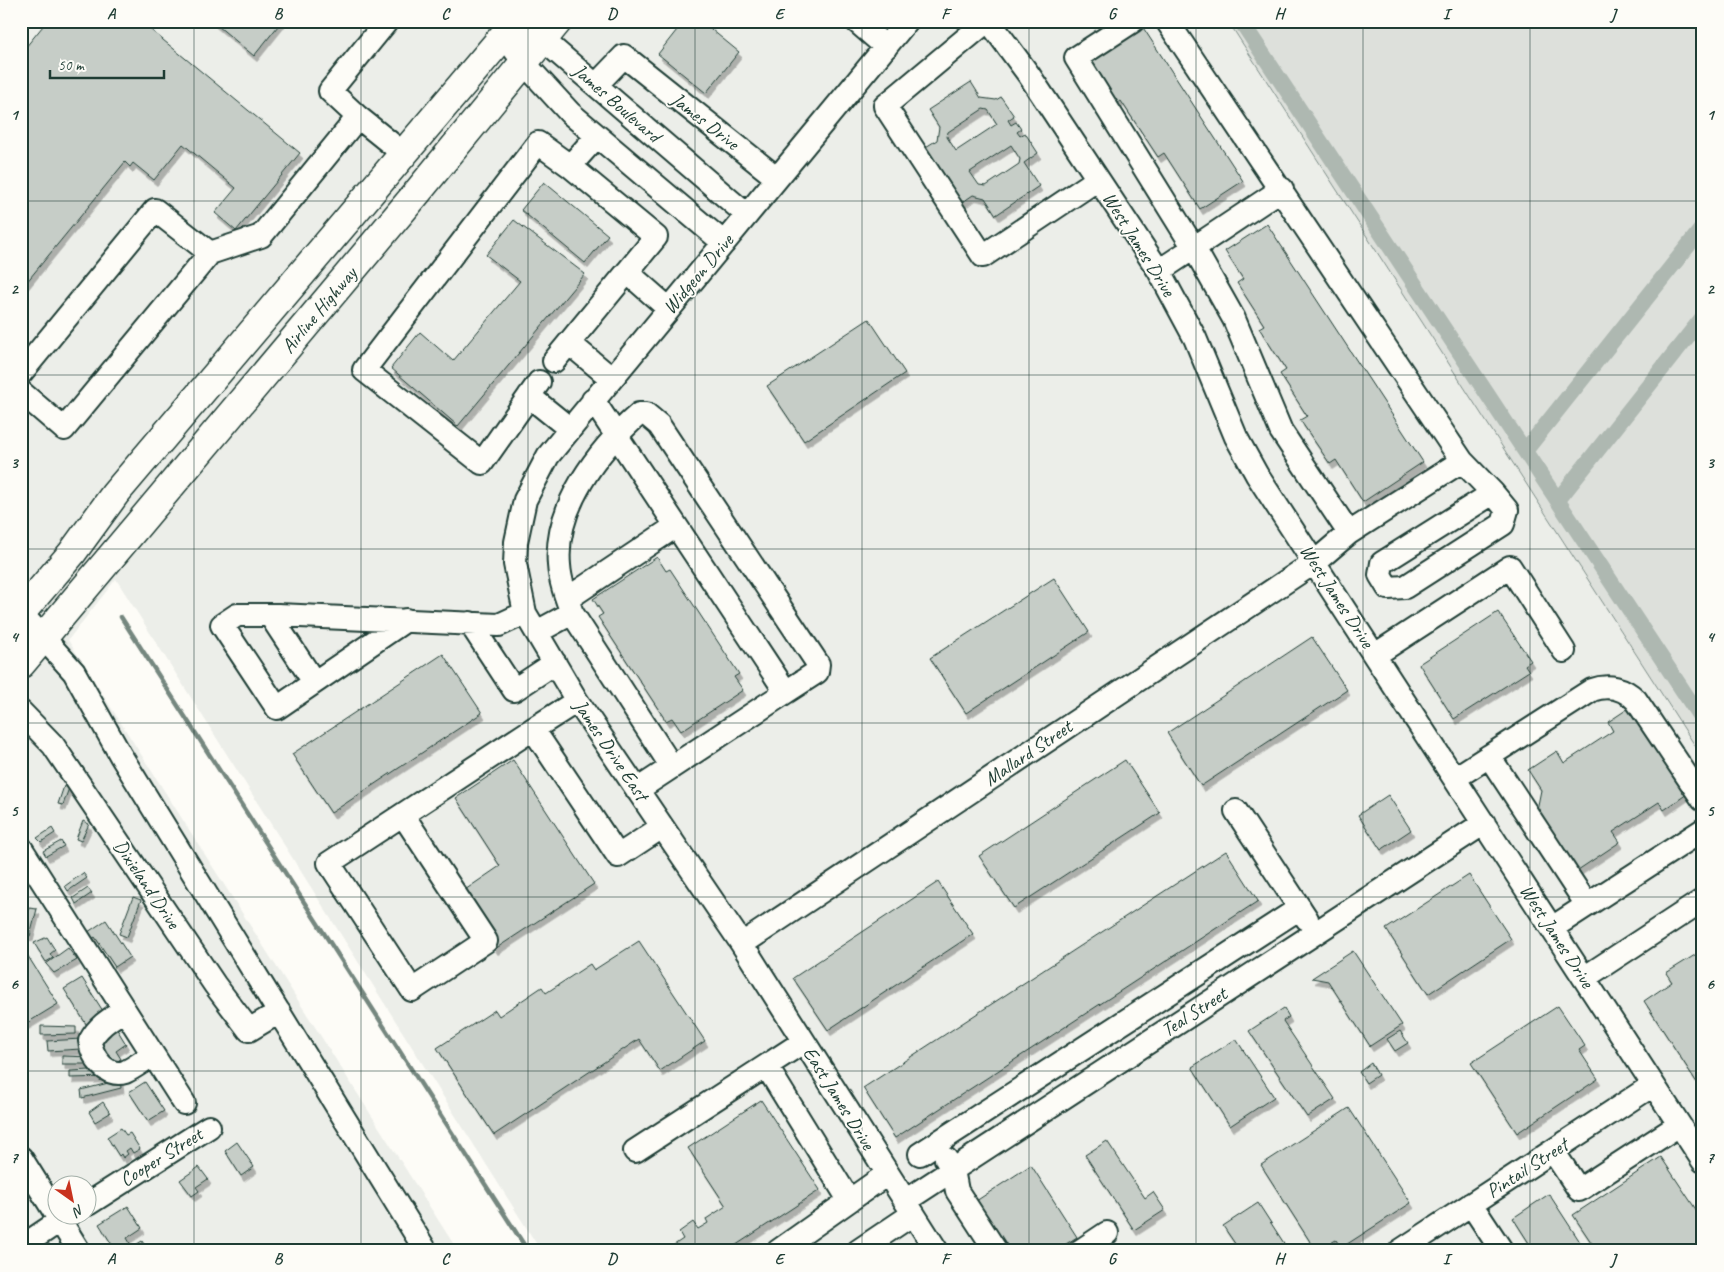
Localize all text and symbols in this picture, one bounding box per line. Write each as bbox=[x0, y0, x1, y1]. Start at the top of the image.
text: A bbox=[107, 4, 117, 24]
text: B bbox=[274, 4, 284, 24]
text: C bbox=[441, 4, 451, 24]
text: D bbox=[607, 4, 618, 24]
text: E bbox=[775, 4, 786, 24]
text: F bbox=[941, 4, 952, 24]
text: G bbox=[1108, 4, 1118, 24]
text: H bbox=[1274, 4, 1286, 24]
text: I bbox=[1443, 4, 1453, 24]
text: J bbox=[1609, 4, 1618, 24]
scale bar bbox=[50, 48, 164, 80]
text: 50 m bbox=[58, 56, 85, 75]
street label: James Boulevard bbox=[567, 57, 669, 150]
street label: James Drive bbox=[665, 86, 745, 156]
text: 1 bbox=[10, 105, 19, 125]
text: 1 bbox=[1706, 105, 1715, 125]
street label: West James Drive bbox=[1097, 187, 1182, 302]
street label: Widgeon Drive bbox=[657, 228, 740, 319]
street label: Airline Highway bbox=[276, 260, 364, 358]
text: 2 bbox=[10, 279, 19, 299]
text: 2 bbox=[1706, 279, 1715, 299]
text: 3 bbox=[10, 453, 19, 473]
text: 3 bbox=[1706, 453, 1715, 473]
street label: West James Drive bbox=[1294, 540, 1381, 654]
text: 4 bbox=[10, 627, 19, 647]
text: 4 bbox=[1706, 627, 1715, 647]
street label: James Drive East bbox=[567, 694, 656, 808]
street label: Mallard Street bbox=[979, 713, 1079, 792]
text: 5 bbox=[11, 801, 20, 821]
text: 5 bbox=[1707, 801, 1716, 821]
street label: Dixieland Drive bbox=[108, 835, 187, 935]
street label: West James Drive bbox=[1514, 880, 1601, 994]
text: 6 bbox=[10, 974, 19, 994]
text: 6 bbox=[1706, 974, 1715, 994]
street label: Teal Street bbox=[1156, 980, 1234, 1042]
street label: East James Drive bbox=[797, 1042, 881, 1155]
street label: Cooper Street bbox=[115, 1121, 209, 1192]
street label: Pintail Street bbox=[1481, 1131, 1575, 1204]
text: 7 bbox=[10, 1148, 19, 1168]
text: 7 bbox=[1706, 1148, 1715, 1168]
north arrow bbox=[48, 1174, 98, 1224]
text: N bbox=[69, 1201, 87, 1221]
text: A bbox=[107, 1249, 117, 1269]
text: B bbox=[274, 1249, 284, 1269]
text: C bbox=[441, 1249, 451, 1269]
text: D bbox=[607, 1249, 618, 1269]
text: E bbox=[775, 1249, 786, 1269]
text: F bbox=[941, 1249, 952, 1269]
text: G bbox=[1108, 1249, 1118, 1269]
text: H bbox=[1274, 1249, 1286, 1269]
text: I bbox=[1443, 1249, 1453, 1269]
text: J bbox=[1609, 1249, 1618, 1269]

